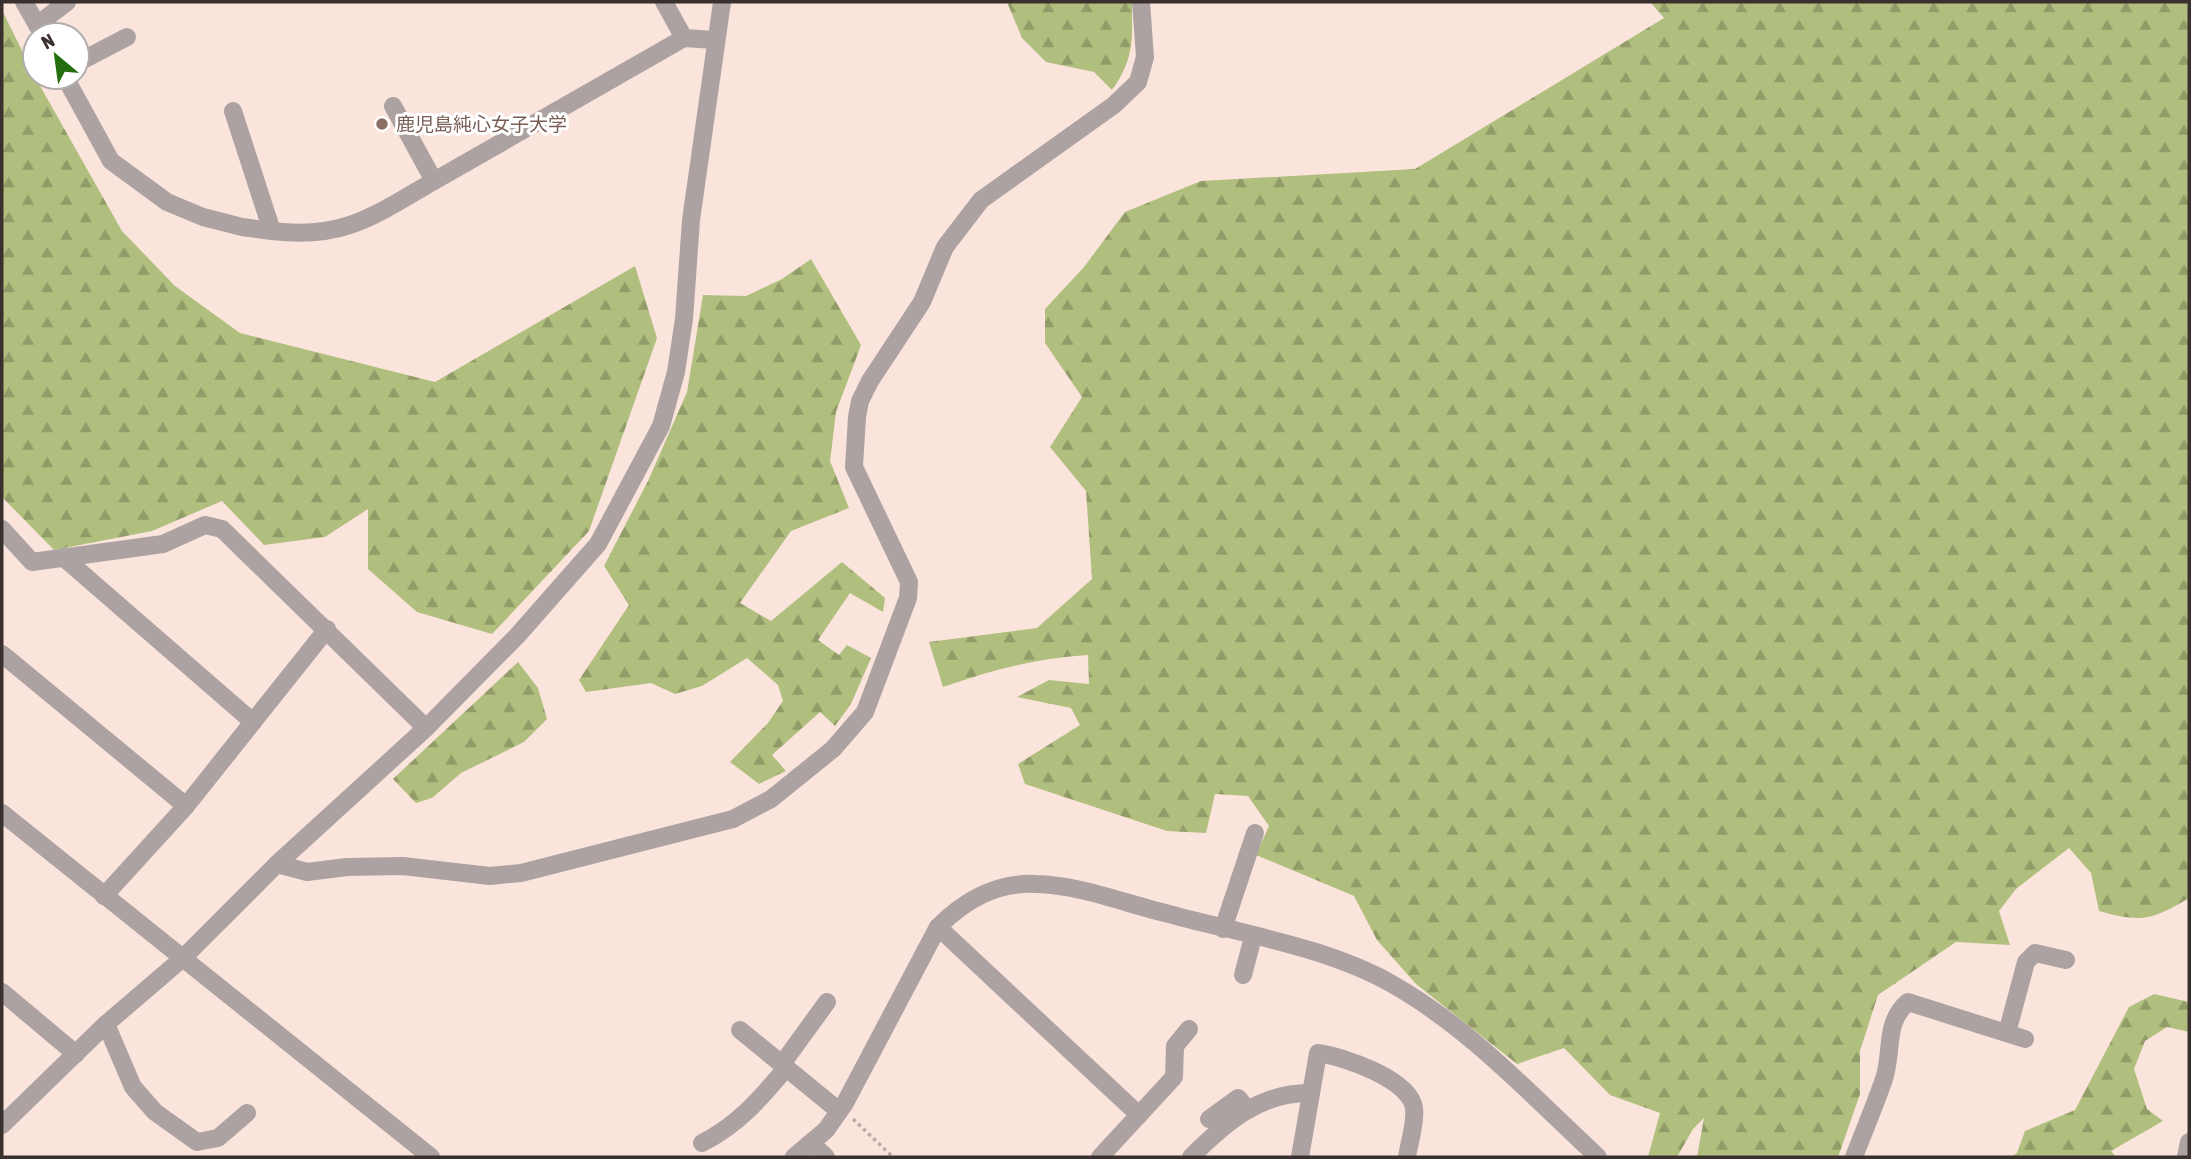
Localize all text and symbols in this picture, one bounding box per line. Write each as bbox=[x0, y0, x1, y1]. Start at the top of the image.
north arrow bbox=[21, 21, 91, 91]
text: N bbox=[38, 29, 58, 53]
place label: 鹿児島純心女子大学 bbox=[396, 113, 567, 135]
marker: 鹿児島純心女子大学 bbox=[374, 116, 390, 132]

